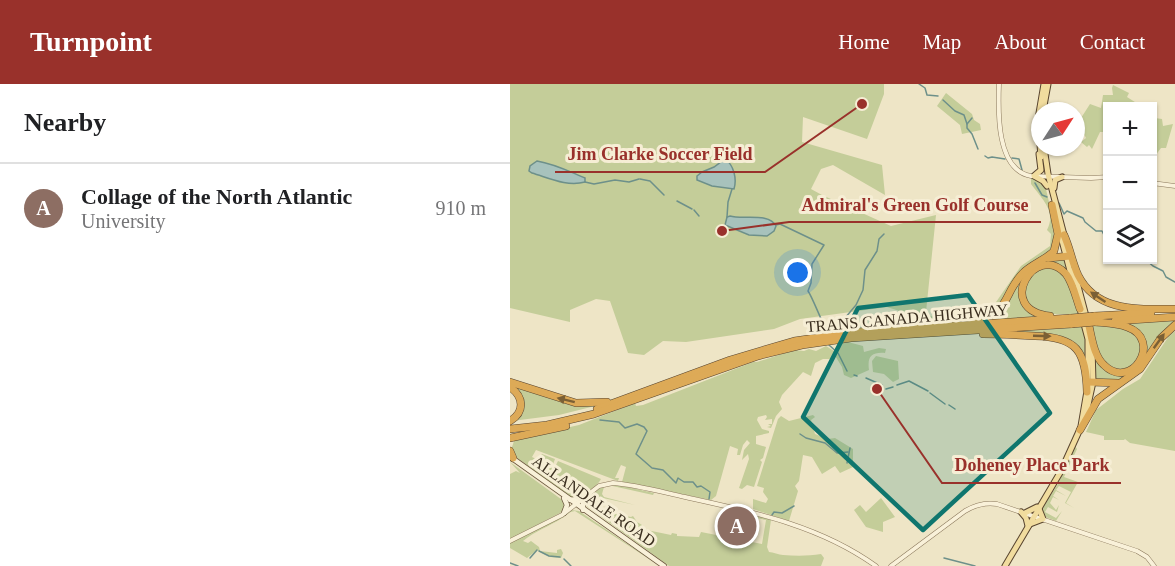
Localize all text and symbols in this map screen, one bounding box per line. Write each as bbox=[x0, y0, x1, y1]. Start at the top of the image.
text: Turnpoint bbox=[30, 26, 152, 57]
text: Home bbox=[838, 30, 890, 54]
text: Map bbox=[923, 30, 961, 54]
text: About bbox=[994, 30, 1047, 54]
text: Contact bbox=[1080, 30, 1145, 54]
north arrow bbox=[1031, 102, 1085, 156]
map controls bbox=[1103, 102, 1157, 264]
button: + bbox=[1103, 102, 1157, 156]
text: Nearby bbox=[24, 108, 106, 137]
callout: Jim Clarke Soccer Field bbox=[555, 136, 765, 172]
text: Jim Clarke Soccer Field bbox=[567, 144, 753, 164]
button: − bbox=[1103, 156, 1157, 210]
text: Collage of the North Atlantic bbox=[81, 184, 352, 209]
callout: Admiral's Green Golf Course bbox=[789, 186, 1041, 222]
text: Admiral's Green Golf Course bbox=[801, 195, 1029, 215]
text: A bbox=[36, 197, 51, 219]
text: 910 m bbox=[435, 197, 486, 219]
text: University bbox=[81, 210, 165, 232]
button: layers bbox=[1103, 210, 1157, 264]
your location bbox=[783, 258, 812, 287]
one-way arrow bbox=[1091, 291, 1107, 303]
street label: TRANS CANADA HIGHWAY bbox=[805, 301, 1009, 335]
one-way arrow bbox=[1032, 331, 1051, 341]
one-way arrow bbox=[1153, 334, 1165, 350]
one-way arrow bbox=[557, 395, 576, 405]
callout: Doheney Place Park bbox=[942, 447, 1121, 483]
street label: ALLANDALE ROAD bbox=[529, 452, 659, 550]
text: Doheney Place Park bbox=[955, 455, 1109, 475]
pin: A bbox=[718, 504, 756, 548]

